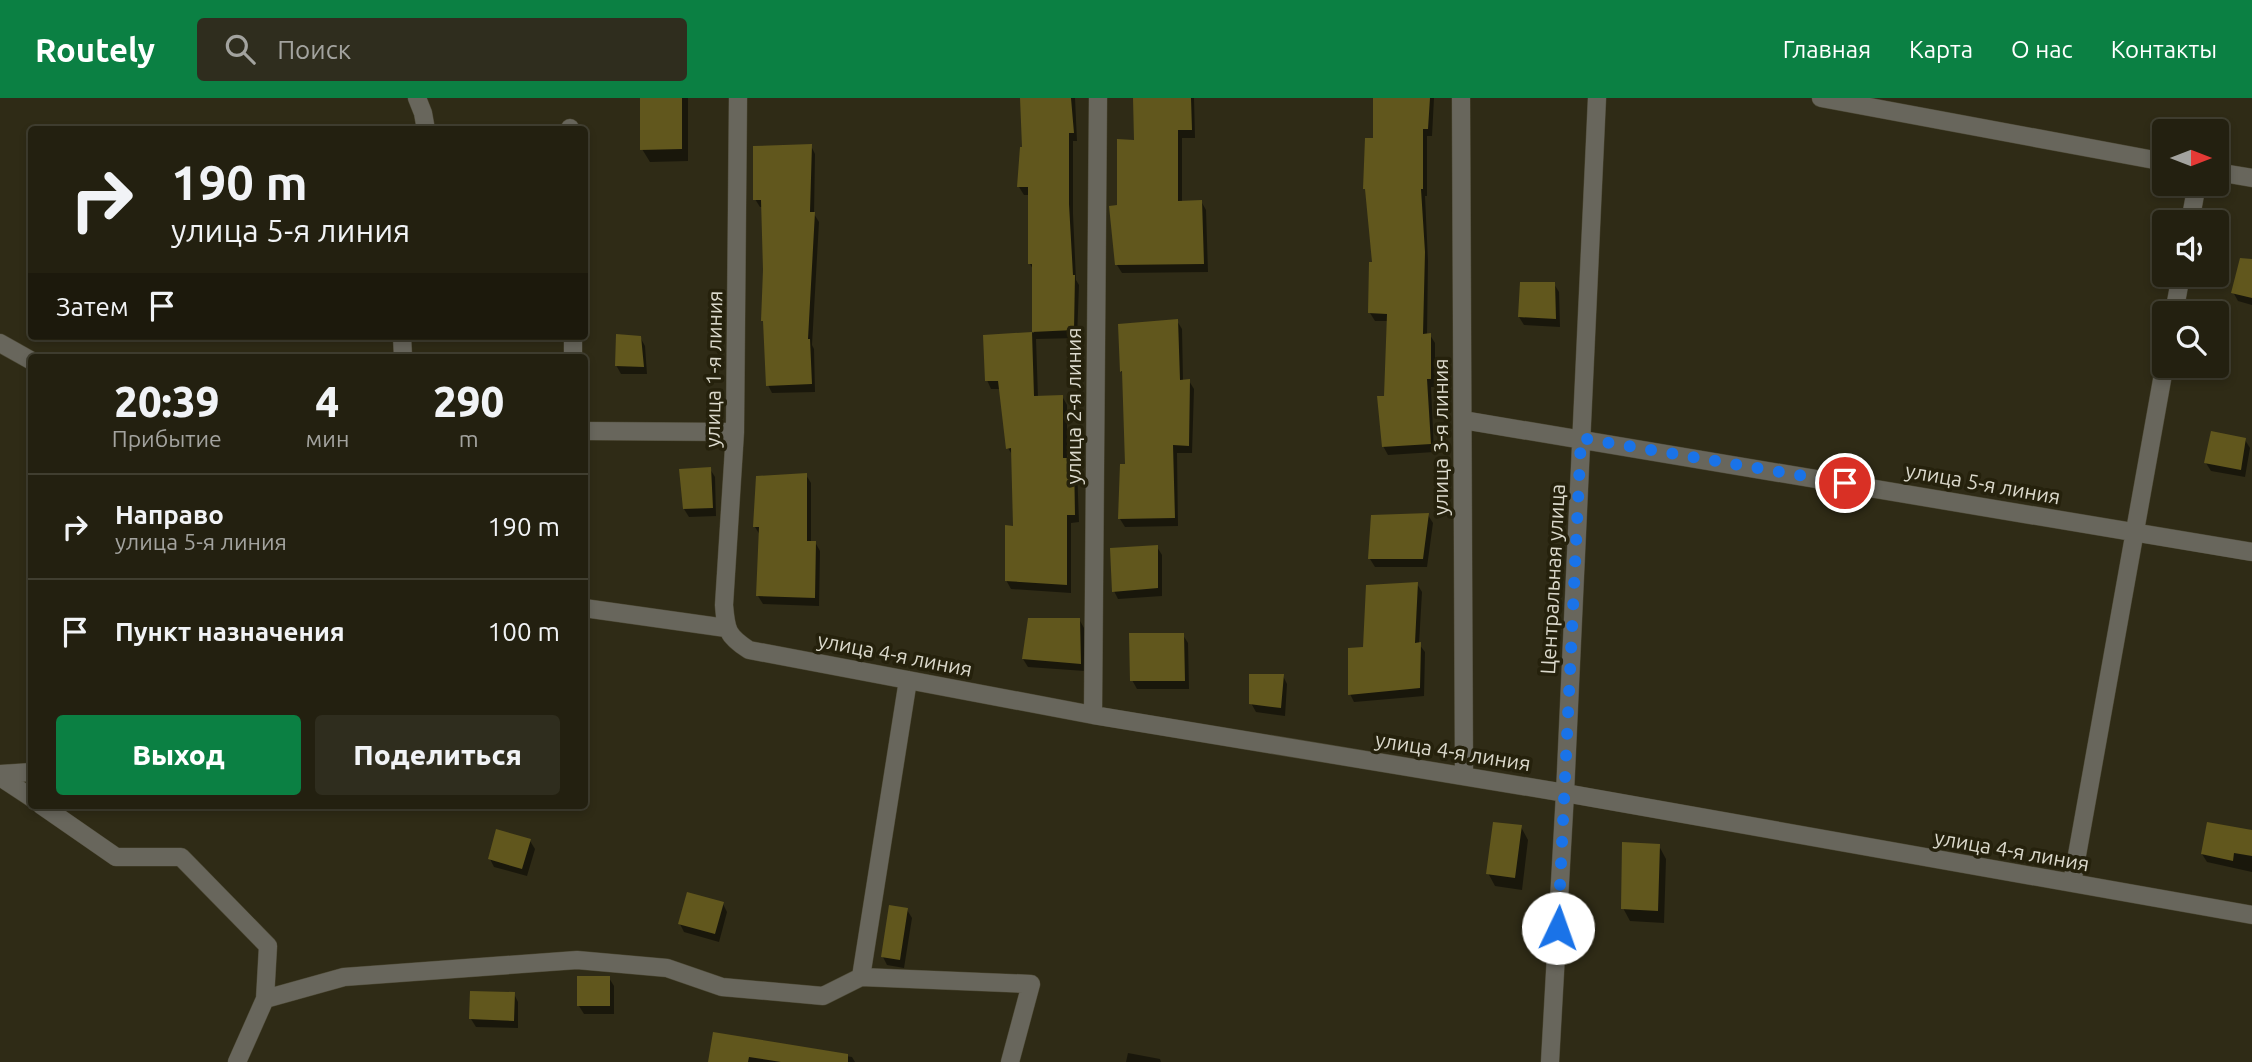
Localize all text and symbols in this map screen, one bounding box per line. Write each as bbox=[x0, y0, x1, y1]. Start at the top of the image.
search box bbox=[197, 18, 687, 81]
icon: search bbox=[221, 30, 259, 68]
text: Routely bbox=[35, 31, 155, 68]
text: Поиск bbox=[277, 35, 351, 64]
text: Главная bbox=[1783, 36, 1871, 63]
text: Карта bbox=[1909, 36, 1973, 63]
text: О нас bbox=[2011, 36, 2073, 63]
text: Контакты bbox=[2111, 36, 2217, 63]
north arrow bbox=[2152, 119, 2230, 196]
map controls bbox=[2152, 119, 2229, 378]
icon: right bbox=[56, 154, 147, 245]
text: 190 m bbox=[171, 154, 308, 209]
button: sound bbox=[2152, 210, 2229, 287]
text: улица 5-я линия bbox=[171, 212, 410, 248]
icon: arrive bbox=[143, 287, 181, 325]
street label: улица 1-я линия bbox=[700, 290, 726, 448]
text: Затем bbox=[56, 292, 129, 321]
button: search bbox=[2152, 301, 2229, 378]
street label: улица 2-я линия bbox=[1061, 327, 1085, 485]
street label: улица 3-я линия bbox=[1428, 358, 1452, 516]
text: 20:39 bbox=[114, 378, 219, 425]
text: 4 bbox=[316, 378, 339, 425]
text: 290 bbox=[433, 378, 504, 425]
text: Прибытие bbox=[112, 426, 222, 451]
text: мин bbox=[306, 426, 349, 451]
text: m bbox=[459, 426, 479, 451]
pin bbox=[1815, 453, 1875, 513]
street label: улица 5-я линия bbox=[1904, 458, 2062, 508]
icon: arrive bbox=[1826, 464, 1864, 502]
street label: Центральная улица bbox=[1535, 483, 1569, 675]
text: Направо bbox=[115, 500, 224, 529]
icon: right bbox=[56, 508, 94, 546]
text: 190 m bbox=[488, 512, 560, 541]
text: улица 5-я линия bbox=[115, 529, 287, 554]
icon: arrive bbox=[56, 613, 94, 651]
text: Пункт назначения bbox=[115, 617, 345, 646]
text: 100 m bbox=[488, 617, 560, 646]
street label: улица 4-я линия bbox=[816, 627, 974, 681]
button: Выход bbox=[56, 715, 301, 795]
button: Поделиться bbox=[315, 715, 560, 795]
street label: улица 4-я линия bbox=[1374, 727, 1532, 775]
street label: улица 4-я линия bbox=[1933, 825, 2091, 875]
position arrow bbox=[1521, 891, 1595, 965]

